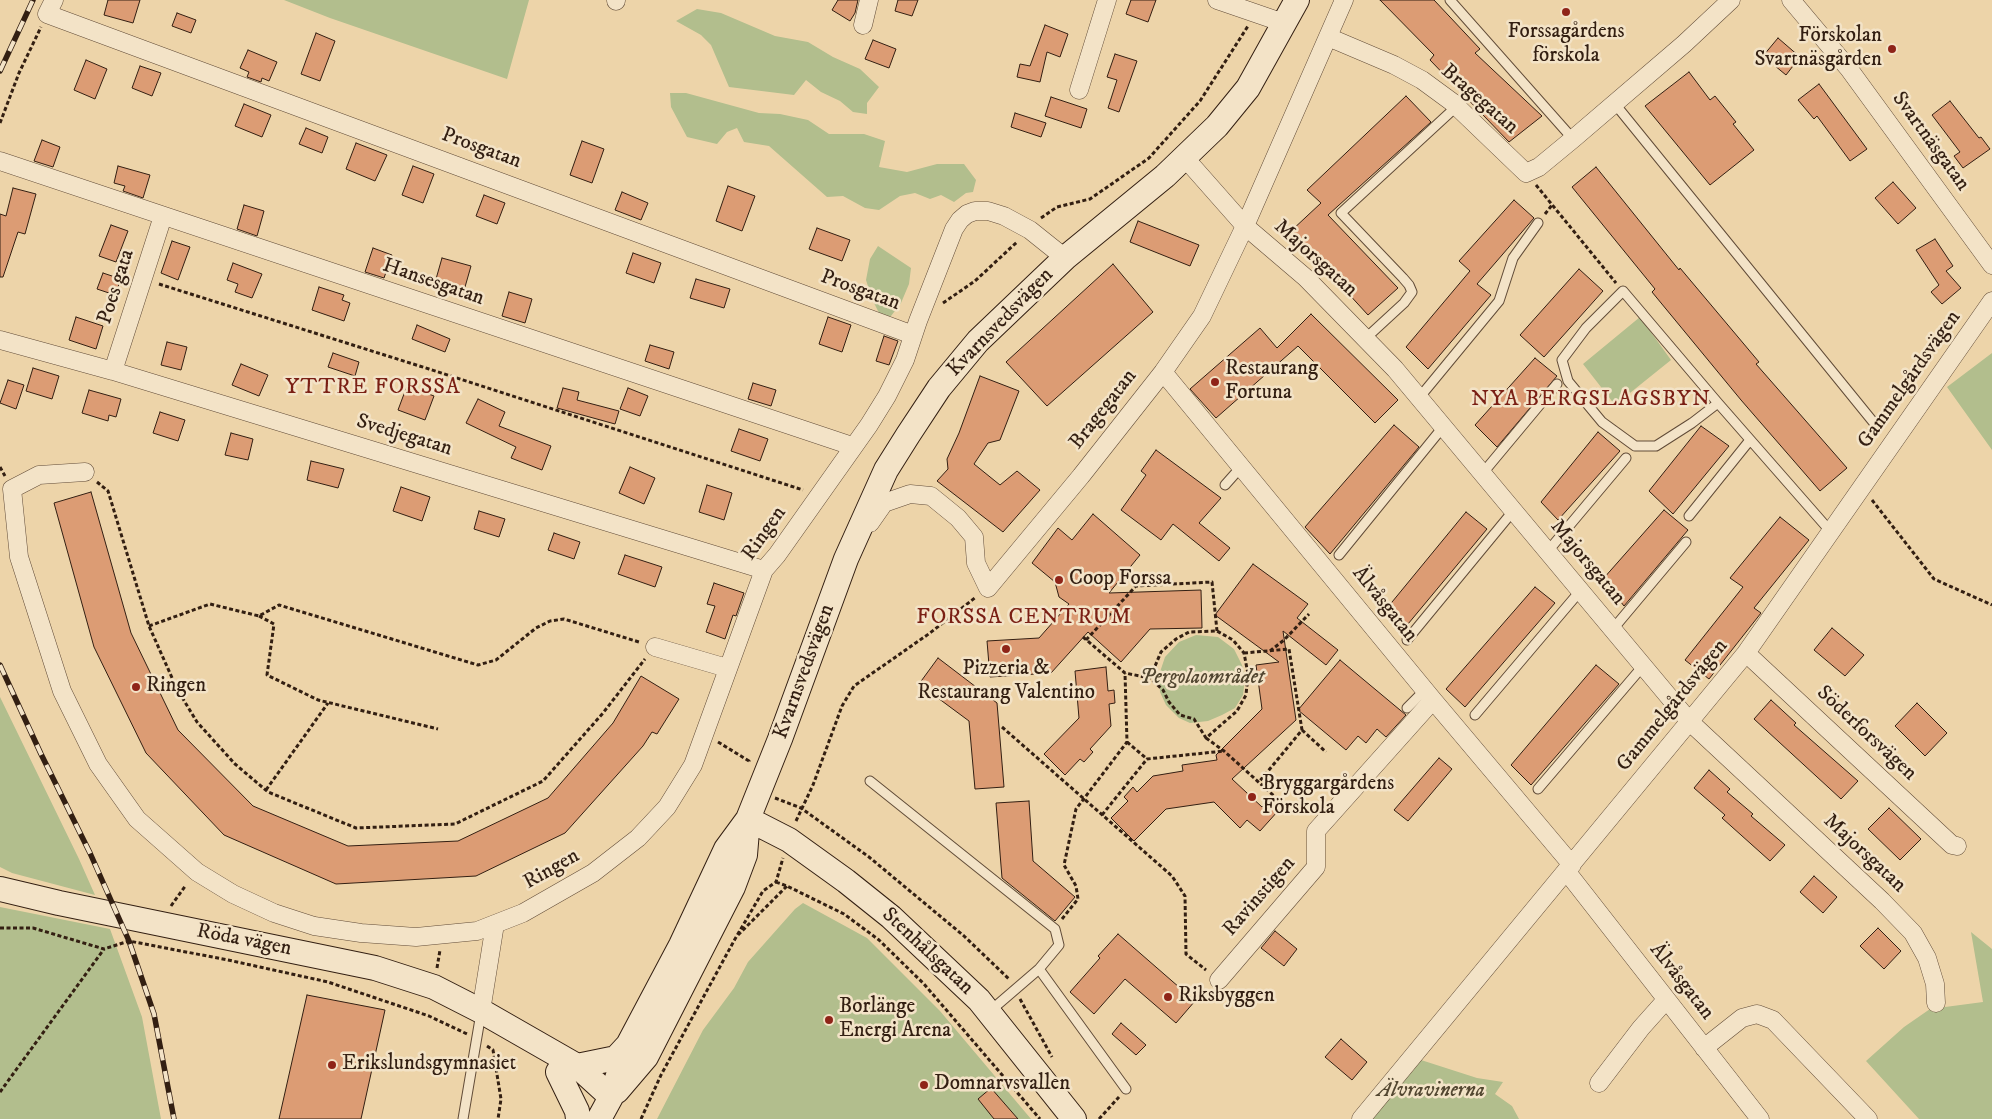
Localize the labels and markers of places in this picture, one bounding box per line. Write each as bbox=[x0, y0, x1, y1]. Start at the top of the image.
marker: Forssagårdens förskola bbox=[1560, 6, 1572, 18]
place label: Forssagårdens förskola bbox=[1507, 20, 1625, 70]
place label: Förskolan Svartnäsgården bbox=[1755, 24, 1882, 74]
marker: Förskolan Svartnäsgården bbox=[1886, 43, 1898, 55]
place label: Restaurang Fortuna bbox=[1225, 357, 1318, 407]
marker: Restaurang Fortuna bbox=[1209, 376, 1221, 388]
place label: Coop Forssa bbox=[1069, 567, 1172, 593]
marker: Coop Forssa bbox=[1053, 574, 1065, 586]
marker: Pizzeria & Restaurang Valentino bbox=[1000, 643, 1012, 655]
place label: Pizzeria & Restaurang Valentino bbox=[917, 657, 1095, 707]
place label: Ringen bbox=[146, 674, 206, 700]
marker: Ringen bbox=[130, 681, 142, 693]
place label: Bryggargårdens Förskola bbox=[1262, 772, 1394, 822]
marker: Bryggargårdens Förskola bbox=[1246, 791, 1258, 803]
place label: Riksbyggen bbox=[1178, 984, 1275, 1010]
marker: Riksbyggen bbox=[1162, 991, 1174, 1003]
place label: Borlänge Energi Arena bbox=[839, 995, 951, 1045]
marker: Borlänge Energi Arena bbox=[823, 1014, 835, 1026]
place label: Erikslundsgymnasiet bbox=[342, 1052, 516, 1078]
marker: Erikslundsgymnasiet bbox=[326, 1059, 338, 1071]
place label: Domnarvsvallen bbox=[934, 1072, 1070, 1098]
marker: Domnarvsvallen bbox=[918, 1079, 930, 1091]

